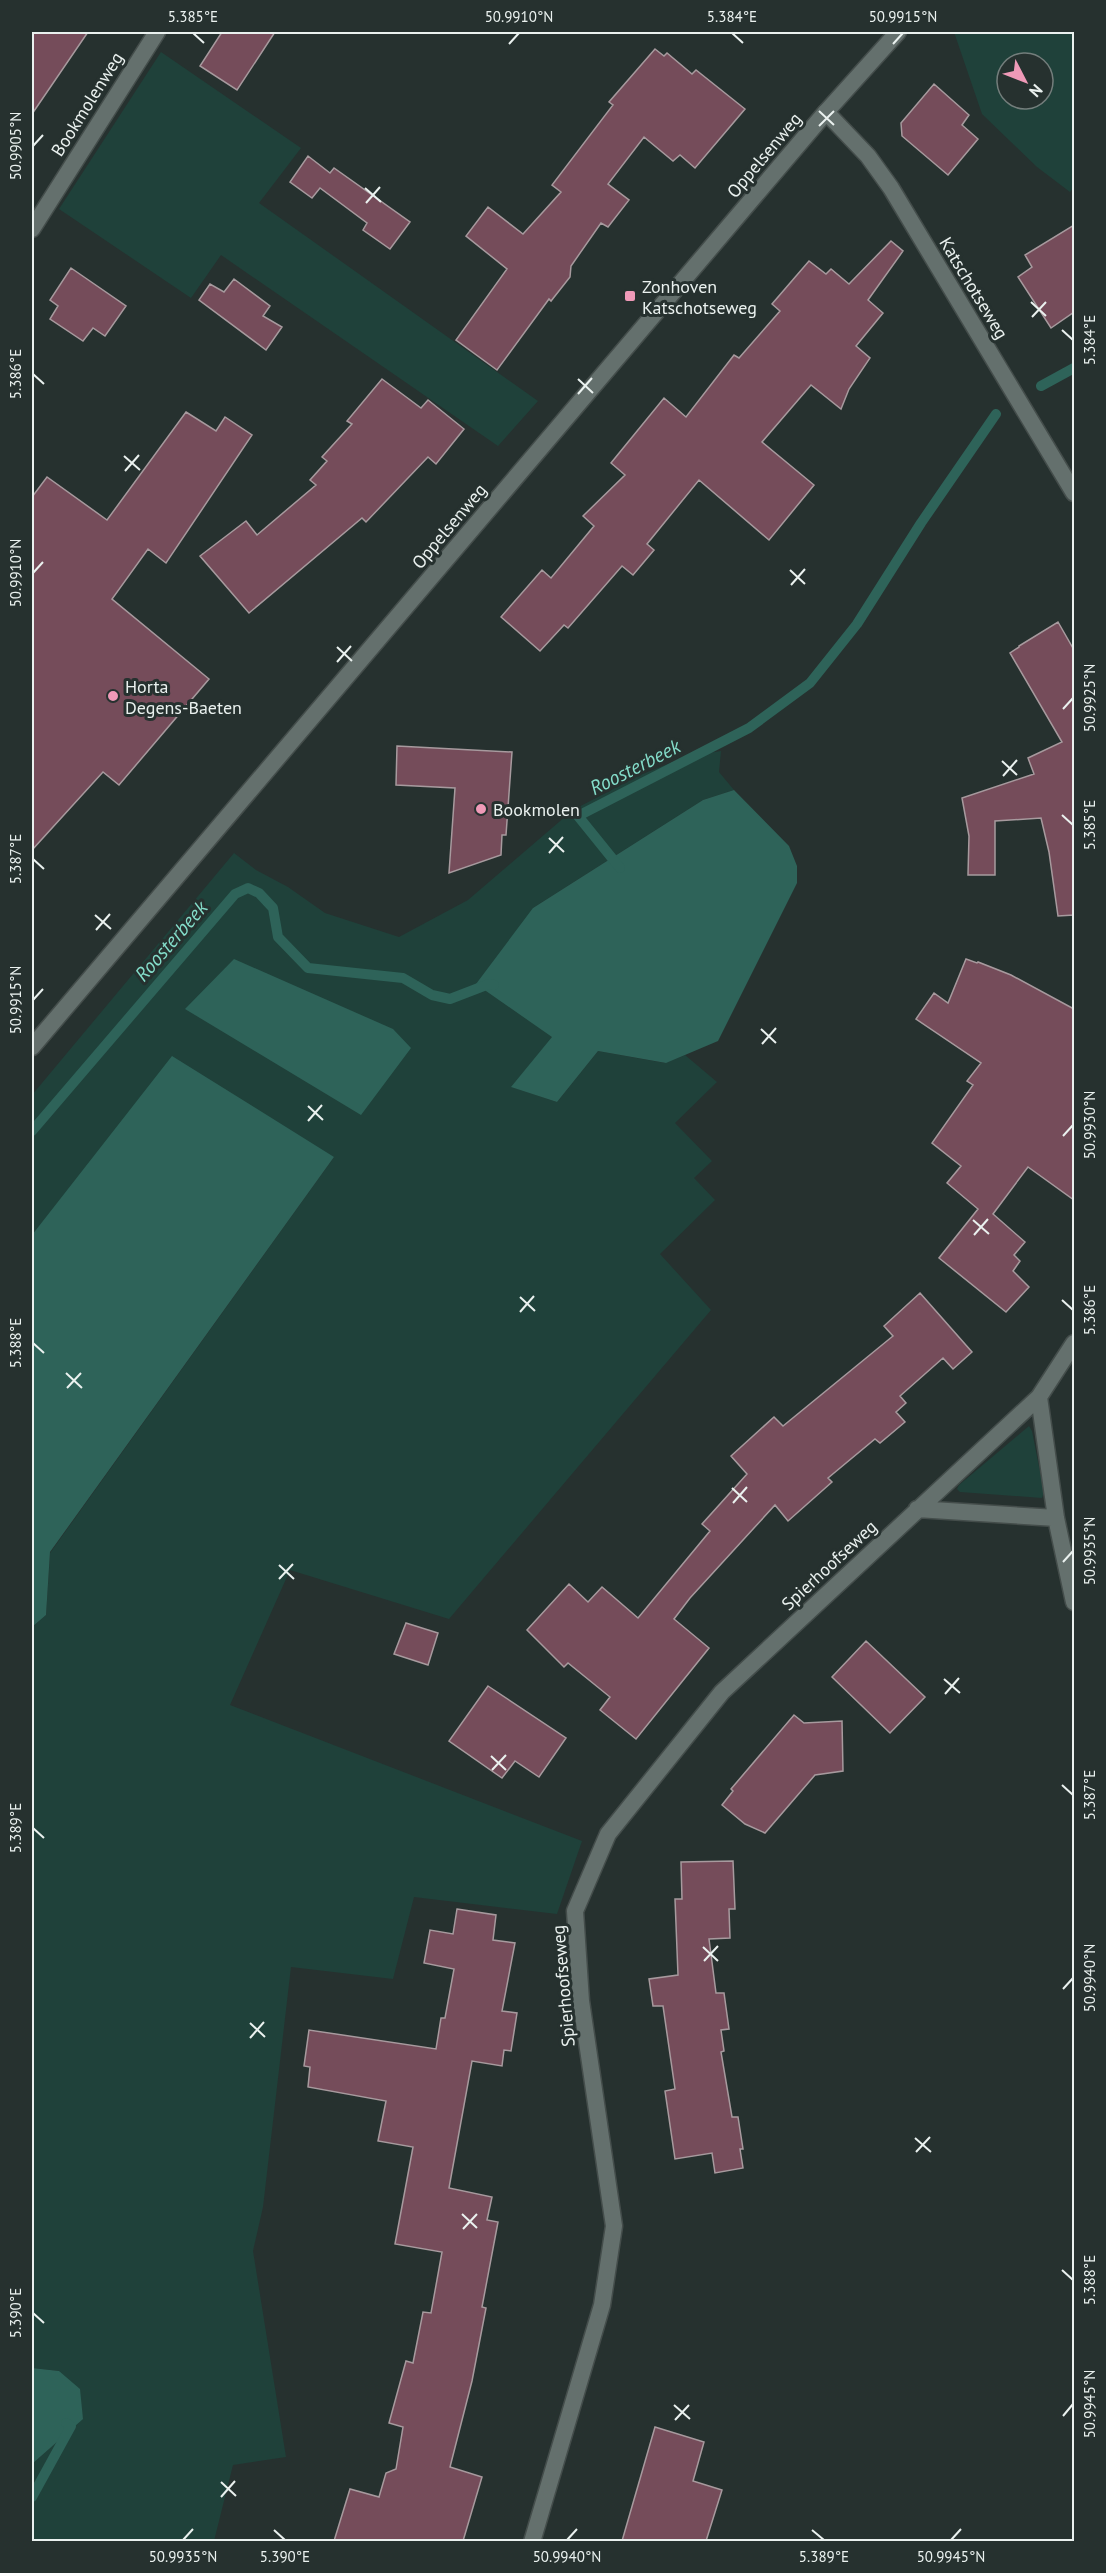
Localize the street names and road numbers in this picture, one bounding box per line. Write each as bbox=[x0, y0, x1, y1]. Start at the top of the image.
street label: Bookmolenweg bbox=[46, 48, 128, 160]
street label: Oppelsenweg bbox=[722, 108, 806, 202]
street label: Katschotseweg bbox=[935, 233, 1013, 343]
street label: Oppelsenweg bbox=[407, 479, 491, 573]
street label: Spierhoofseweg bbox=[776, 1515, 882, 1615]
street label: Spierhoofseweg bbox=[546, 1924, 580, 2048]

